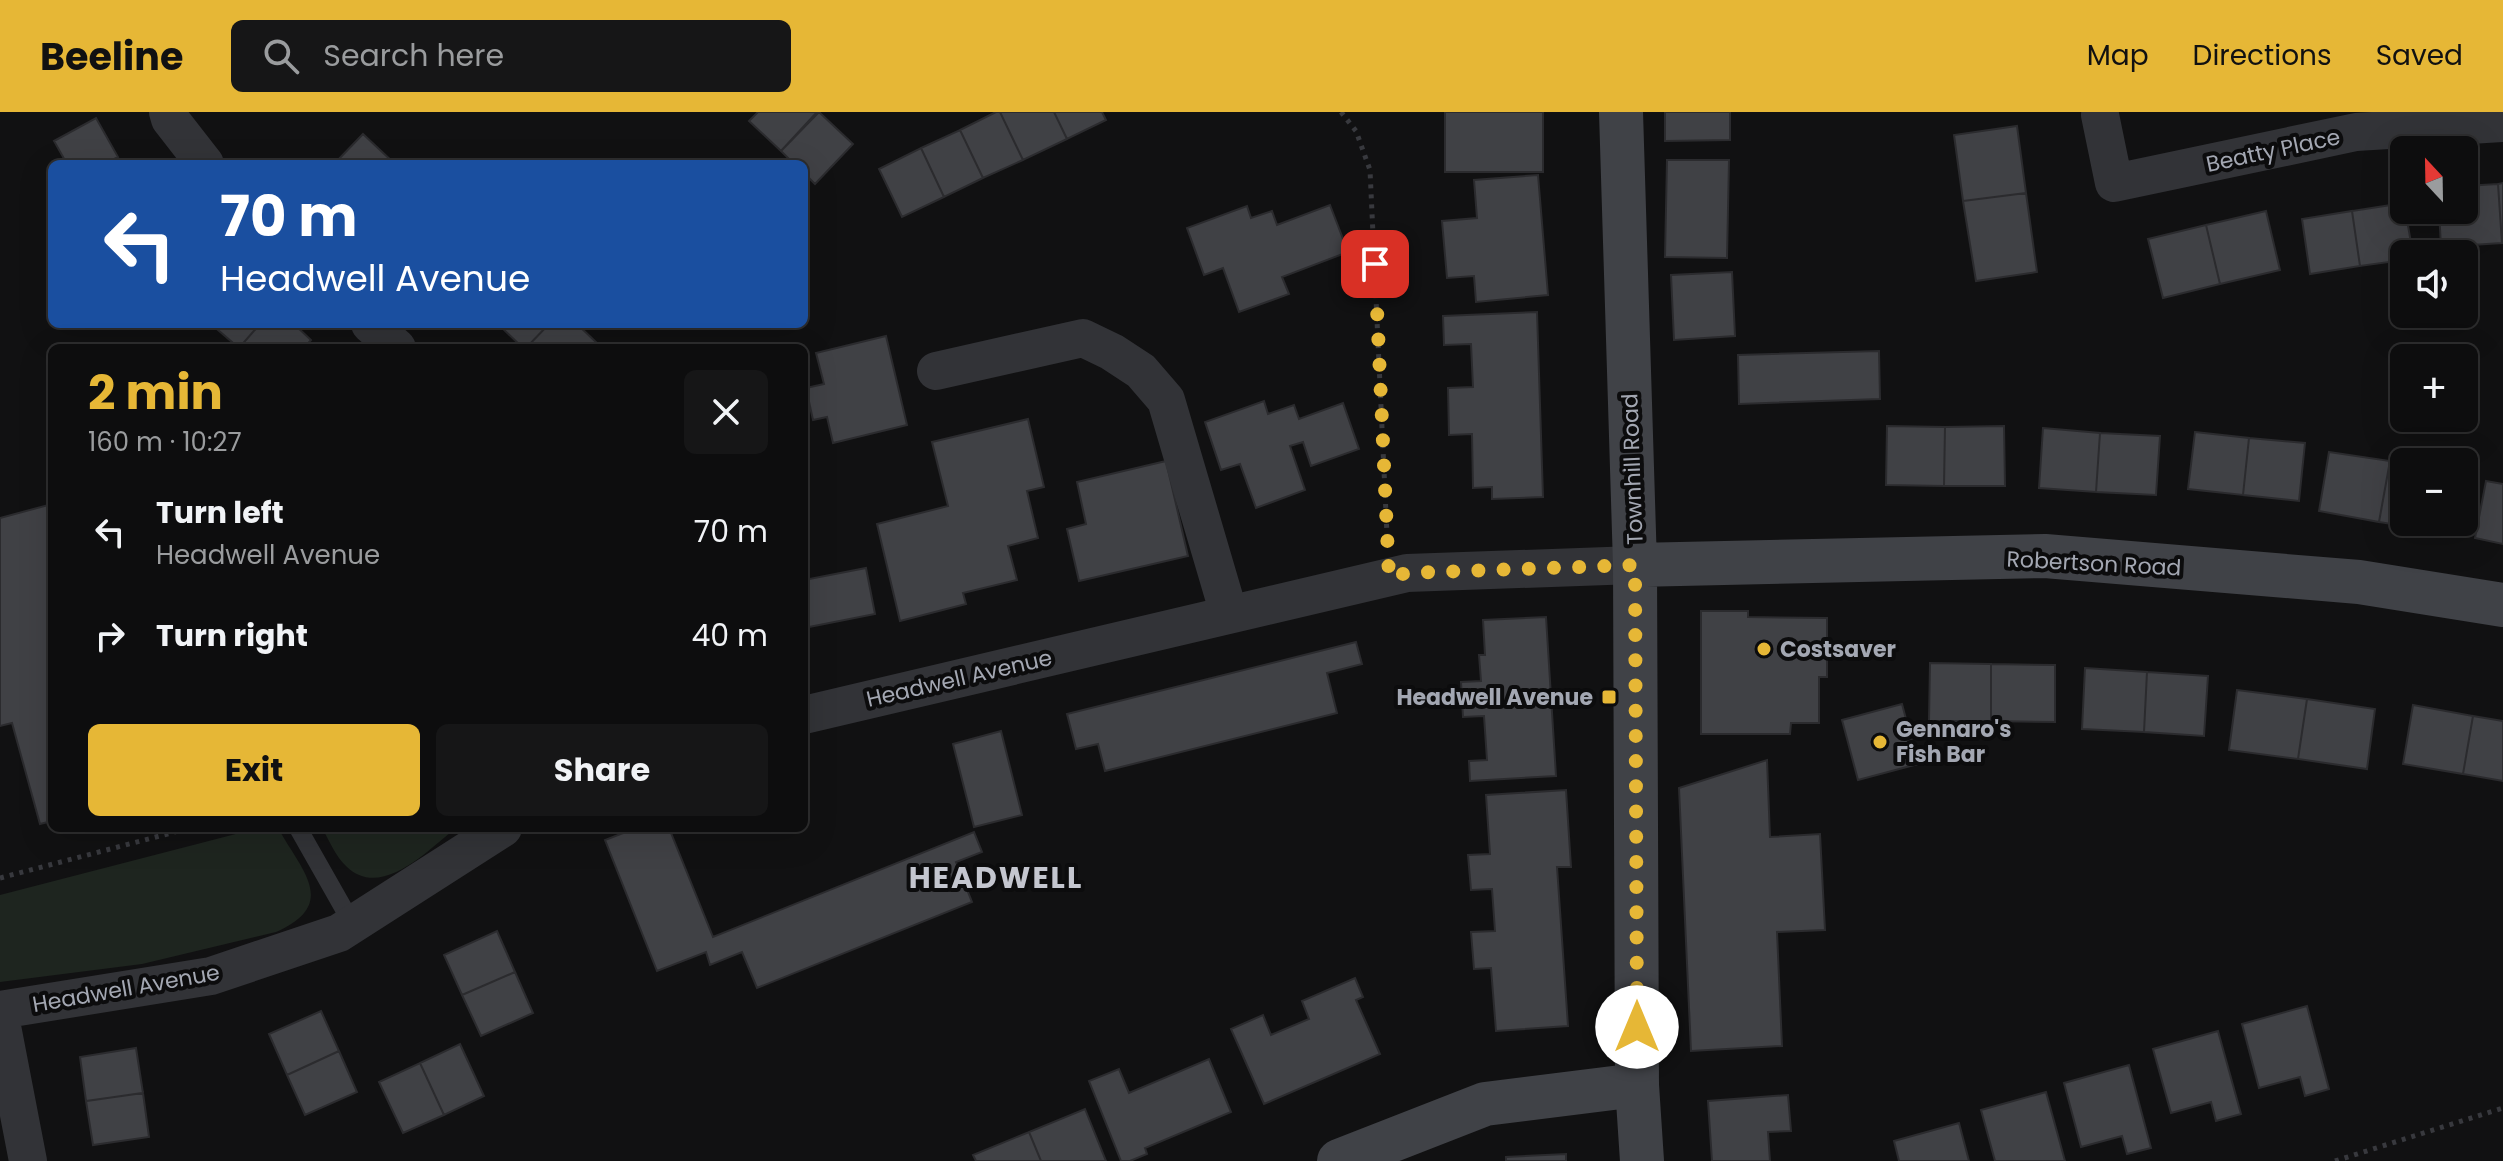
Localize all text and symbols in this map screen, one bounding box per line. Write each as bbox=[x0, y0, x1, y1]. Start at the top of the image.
search box bbox=[231, 20, 791, 92]
text: Beeline bbox=[40, 30, 183, 83]
icon: search bbox=[259, 34, 303, 78]
text: Search here bbox=[323, 34, 504, 77]
text: Map bbox=[2087, 36, 2149, 75]
text: Directions bbox=[2193, 36, 2332, 75]
text: Saved bbox=[2376, 36, 2463, 75]
street label: Beatty Place bbox=[2203, 121, 2343, 180]
north arrow bbox=[2390, 136, 2478, 224]
map controls bbox=[2390, 136, 2478, 536]
text: 70 m bbox=[220, 177, 358, 256]
icon: left bbox=[88, 192, 192, 296]
pin bbox=[1341, 230, 1409, 298]
button: sound bbox=[2390, 240, 2478, 328]
icon: arrive bbox=[1353, 242, 1397, 286]
text: Headwell Avenue bbox=[220, 253, 530, 304]
button: + bbox=[2390, 344, 2478, 432]
text: 2 min bbox=[88, 359, 223, 426]
button: close bbox=[684, 370, 768, 454]
street label: Townhill Road bbox=[1614, 393, 1651, 545]
text: 160 m · 10:27 bbox=[88, 424, 242, 460]
button: − bbox=[2390, 448, 2478, 536]
text: Turn left bbox=[156, 491, 284, 534]
icon: left bbox=[88, 510, 132, 554]
text: 70 m bbox=[694, 510, 768, 553]
text: Headwell Avenue bbox=[156, 537, 380, 573]
street label: Robertson Road bbox=[2006, 543, 2182, 584]
icon: right bbox=[88, 614, 132, 658]
text: Turn right bbox=[156, 614, 308, 657]
text: 40 m bbox=[691, 614, 768, 657]
place label: Costsaver bbox=[1780, 634, 1896, 665]
marker: Costsaver bbox=[1755, 640, 1773, 658]
street label: Headwell Avenue bbox=[863, 642, 1055, 715]
place label: Headwell Avenue bbox=[1396, 682, 1593, 713]
marker: Headwell Avenue bbox=[1600, 688, 1618, 706]
place label: Gennaro's Fish Bar bbox=[1896, 714, 2011, 770]
button: Exit bbox=[88, 724, 420, 816]
button: Share bbox=[436, 724, 768, 816]
marker: Gennaro's Fish Bar bbox=[1871, 733, 1889, 751]
district label: HEADWELL bbox=[909, 856, 1083, 899]
street label: Headwell Avenue bbox=[30, 957, 222, 1020]
position arrow bbox=[1595, 985, 1679, 1069]

